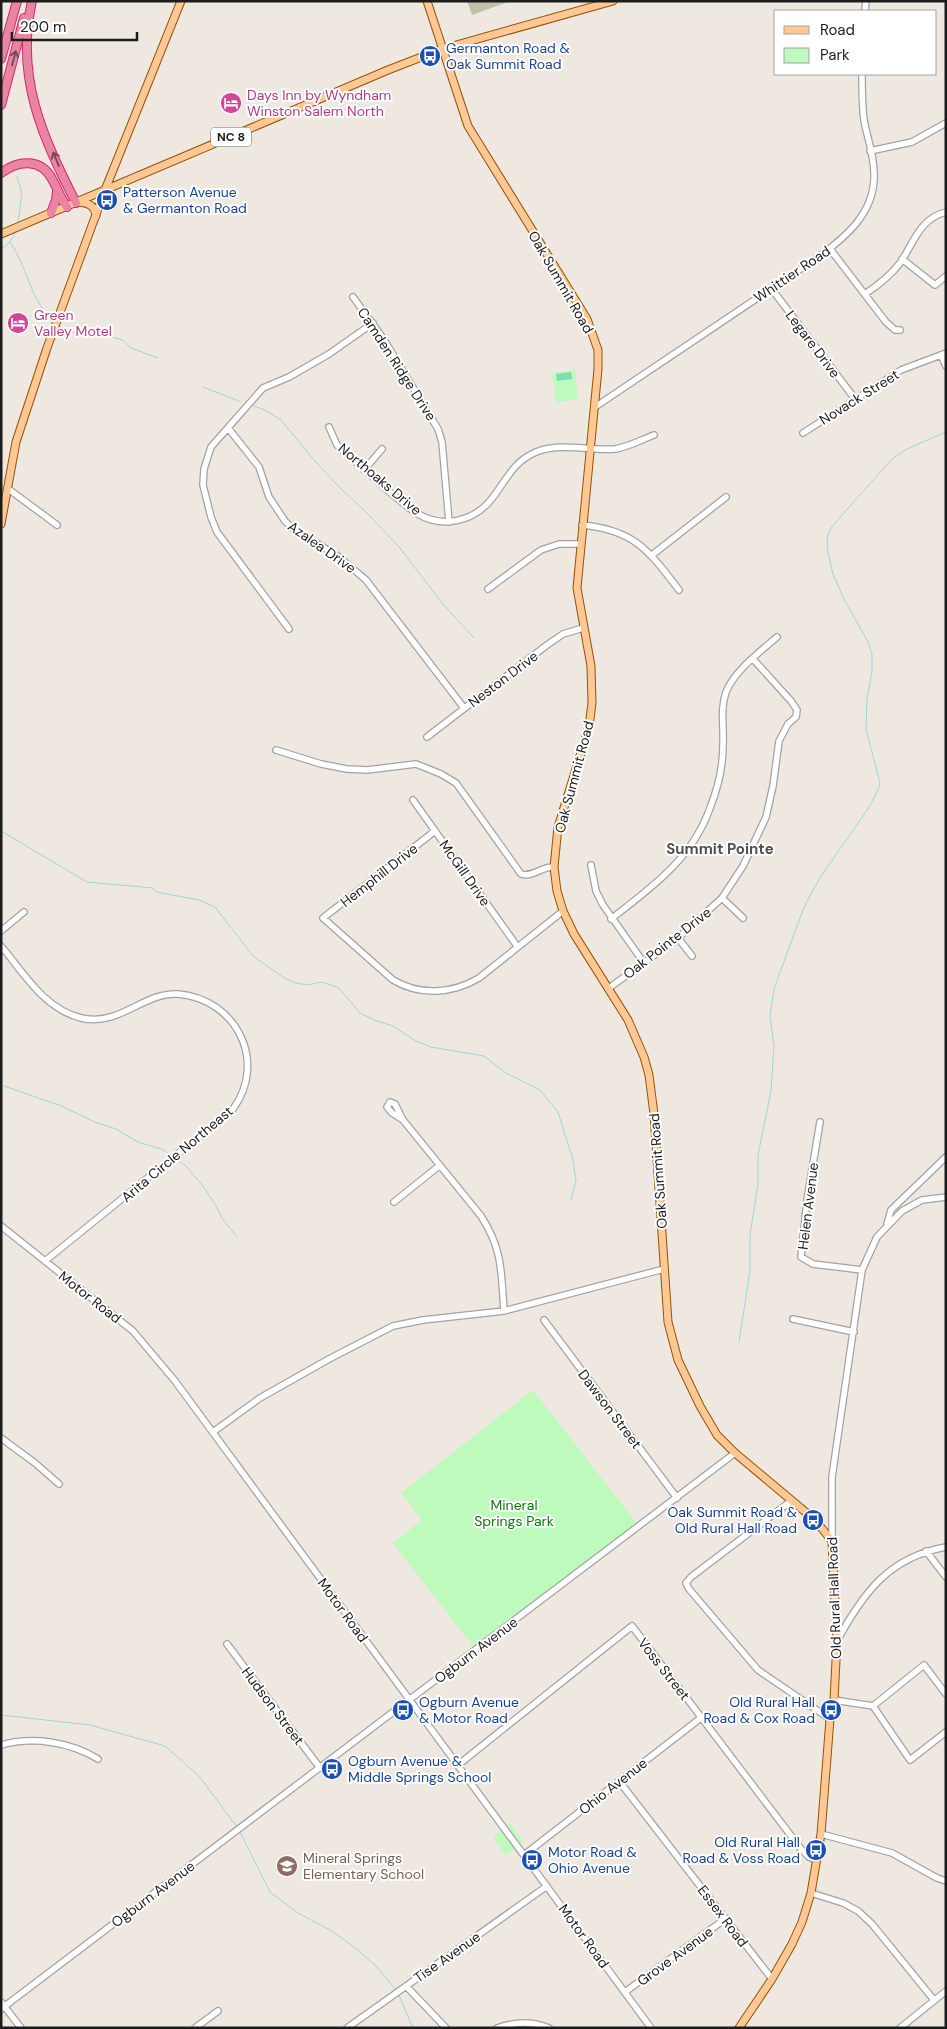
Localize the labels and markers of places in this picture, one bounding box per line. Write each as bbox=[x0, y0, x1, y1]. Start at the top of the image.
place label: Germanton Road & Oak Summit Road bbox=[446, 39, 570, 73]
bus stop icon: Germanton Road & Oak Summit Road bbox=[418, 44, 442, 68]
place label: Days Inn by Wyndham Winston Salem North bbox=[247, 86, 391, 120]
hotel icon: Days Inn by Wyndham Winston Salem North bbox=[219, 91, 243, 115]
place label: Patterson Avenue & Germanton Road bbox=[123, 183, 247, 217]
bus stop icon: Patterson Avenue & Germanton Road bbox=[95, 188, 119, 212]
place label: Green Valley Motel bbox=[34, 306, 112, 340]
hotel icon: Green Valley Motel bbox=[6, 311, 30, 335]
place label: Oak Summit Road & Old Rural Hall Road bbox=[668, 1503, 797, 1537]
bus stop icon: Oak Summit Road & Old Rural Hall Road bbox=[801, 1508, 825, 1532]
place label: Ogburn Avenue & Motor Road bbox=[419, 1693, 519, 1727]
place label: Old Rural Hall Road & Cox Road bbox=[703, 1693, 815, 1727]
bus stop icon: Ogburn Avenue & Motor Road bbox=[391, 1698, 415, 1722]
bus stop icon: Old Rural Hall Road & Cox Road bbox=[819, 1698, 843, 1722]
place label: Ogburn Avenue & Middle Springs School bbox=[348, 1752, 491, 1786]
bus stop icon: Ogburn Avenue & Middle Springs School bbox=[320, 1757, 344, 1781]
place label: Old Rural Hall Road & Voss Road bbox=[683, 1833, 800, 1867]
bus stop icon: Old Rural Hall Road & Voss Road bbox=[804, 1838, 828, 1862]
place label: Motor Road & Ohio Avenue bbox=[548, 1843, 637, 1877]
bus stop icon: Motor Road & Ohio Avenue bbox=[520, 1848, 544, 1872]
place label: Mineral Springs Elementary School bbox=[303, 1849, 424, 1883]
school or university icon: Mineral Springs Elementary School bbox=[275, 1854, 299, 1878]

